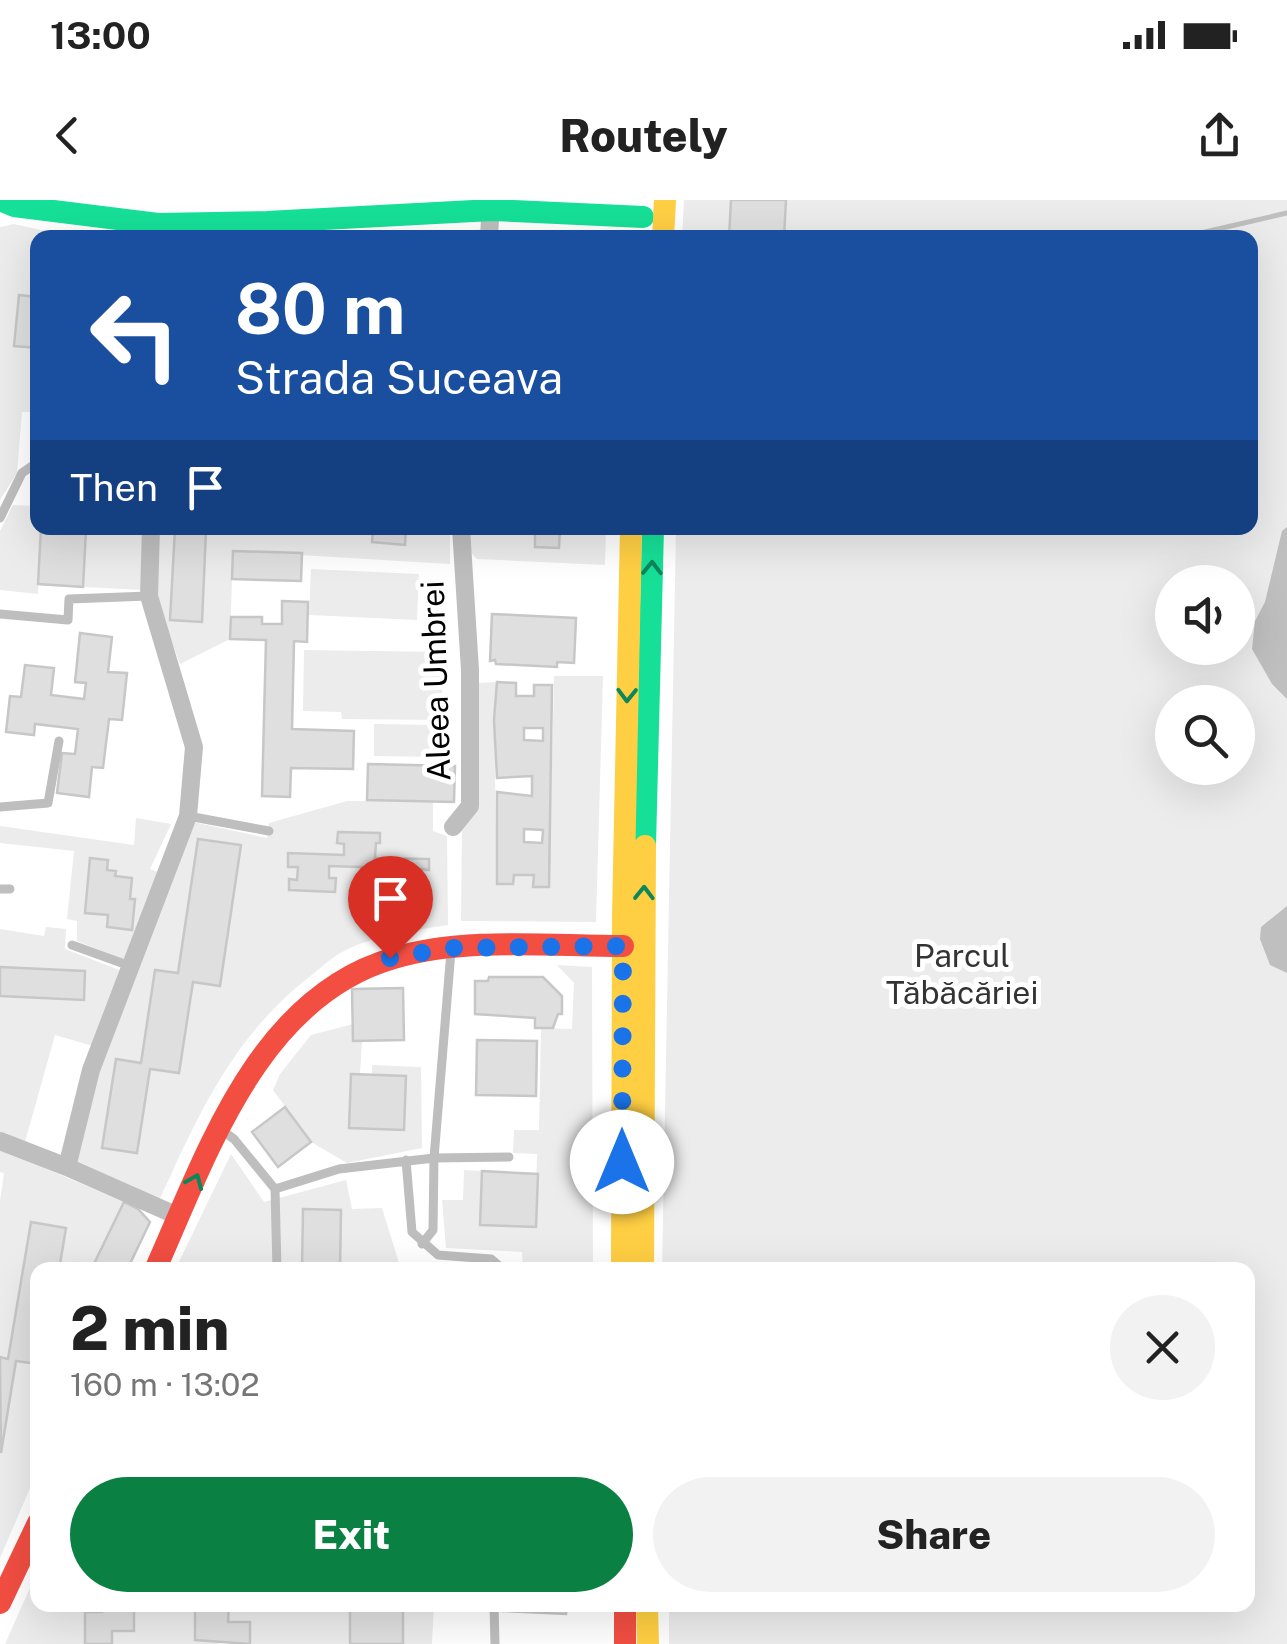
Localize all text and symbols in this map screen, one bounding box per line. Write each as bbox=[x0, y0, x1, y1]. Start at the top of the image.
text: 13:00 bbox=[50, 13, 151, 58]
icon: back bbox=[40, 108, 95, 163]
icon: share bbox=[1192, 108, 1247, 163]
text: Routely bbox=[559, 109, 728, 162]
text: 80 m bbox=[235, 267, 405, 350]
icon: left bbox=[70, 270, 200, 400]
text: Strada Suceava bbox=[235, 351, 563, 404]
icon: arrive bbox=[178, 460, 233, 515]
text: Then bbox=[70, 465, 158, 510]
one-way arrow bbox=[641, 559, 662, 575]
map controls bbox=[1155, 565, 1255, 785]
button: sound bbox=[1155, 565, 1255, 665]
street label: Aleea Umbrei bbox=[414, 580, 457, 782]
button: search bbox=[1155, 685, 1255, 785]
one-way arrow bbox=[617, 687, 638, 703]
pin bbox=[348, 856, 433, 959]
icon: arrive bbox=[363, 871, 418, 926]
one-way arrow bbox=[634, 884, 655, 900]
park label: Parcul Tăbăcăriei bbox=[886, 937, 1038, 1011]
position arrow bbox=[570, 1110, 674, 1214]
one-way arrow bbox=[183, 1173, 203, 1191]
text: 2 min bbox=[70, 1293, 229, 1364]
button: close bbox=[1110, 1295, 1215, 1400]
text: 160 m · 13:02 bbox=[70, 1366, 260, 1403]
button: Exit bbox=[70, 1477, 633, 1592]
button: Share bbox=[653, 1477, 1215, 1592]

